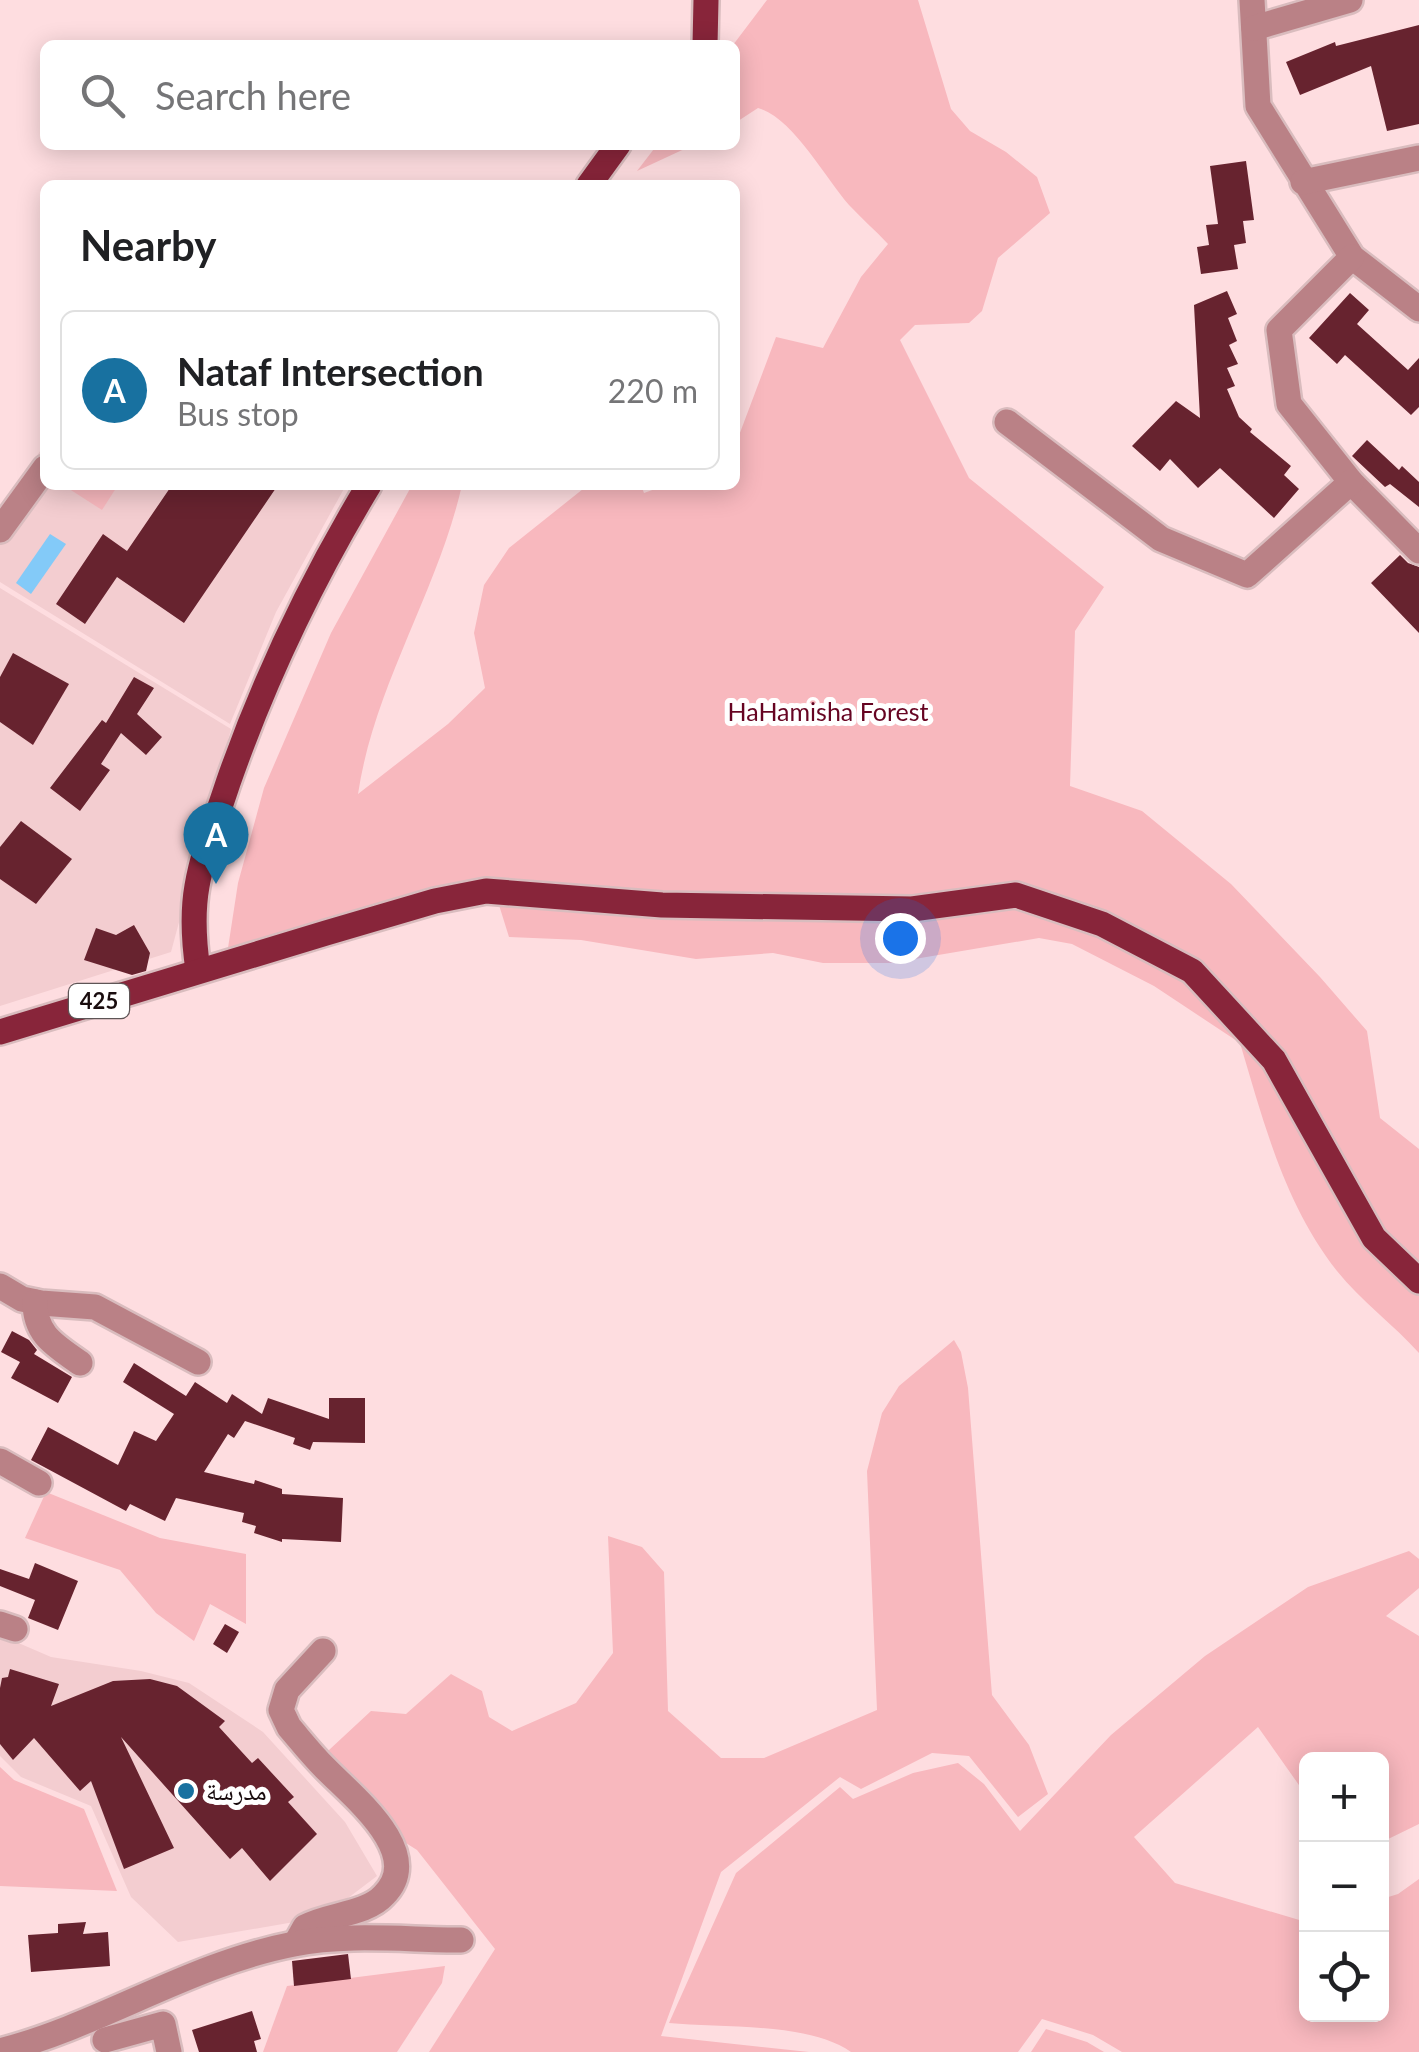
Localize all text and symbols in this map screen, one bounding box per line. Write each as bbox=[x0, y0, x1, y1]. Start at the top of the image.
search box bbox=[40, 40, 740, 150]
icon: search bbox=[75, 68, 130, 123]
text: Search here bbox=[155, 72, 351, 118]
text: Nearby bbox=[80, 220, 217, 270]
text: Nataf Intersection bbox=[177, 348, 484, 394]
text: A bbox=[103, 371, 126, 410]
text: 220 m bbox=[608, 371, 698, 410]
text: Bus stop bbox=[177, 394, 299, 433]
park label: HaHamisha Forest bbox=[728, 696, 929, 726]
pin: A bbox=[184, 802, 248, 884]
your location bbox=[875, 913, 926, 964]
road number: 425 bbox=[69, 984, 129, 1018]
map controls bbox=[1299, 1752, 1389, 2022]
button: + bbox=[1299, 1752, 1389, 1842]
place label: مدرسة bbox=[206, 1775, 267, 1805]
marker: مدرسة bbox=[175, 1780, 197, 1802]
button: − bbox=[1299, 1842, 1389, 1932]
button: locate bbox=[1299, 1932, 1389, 2022]

